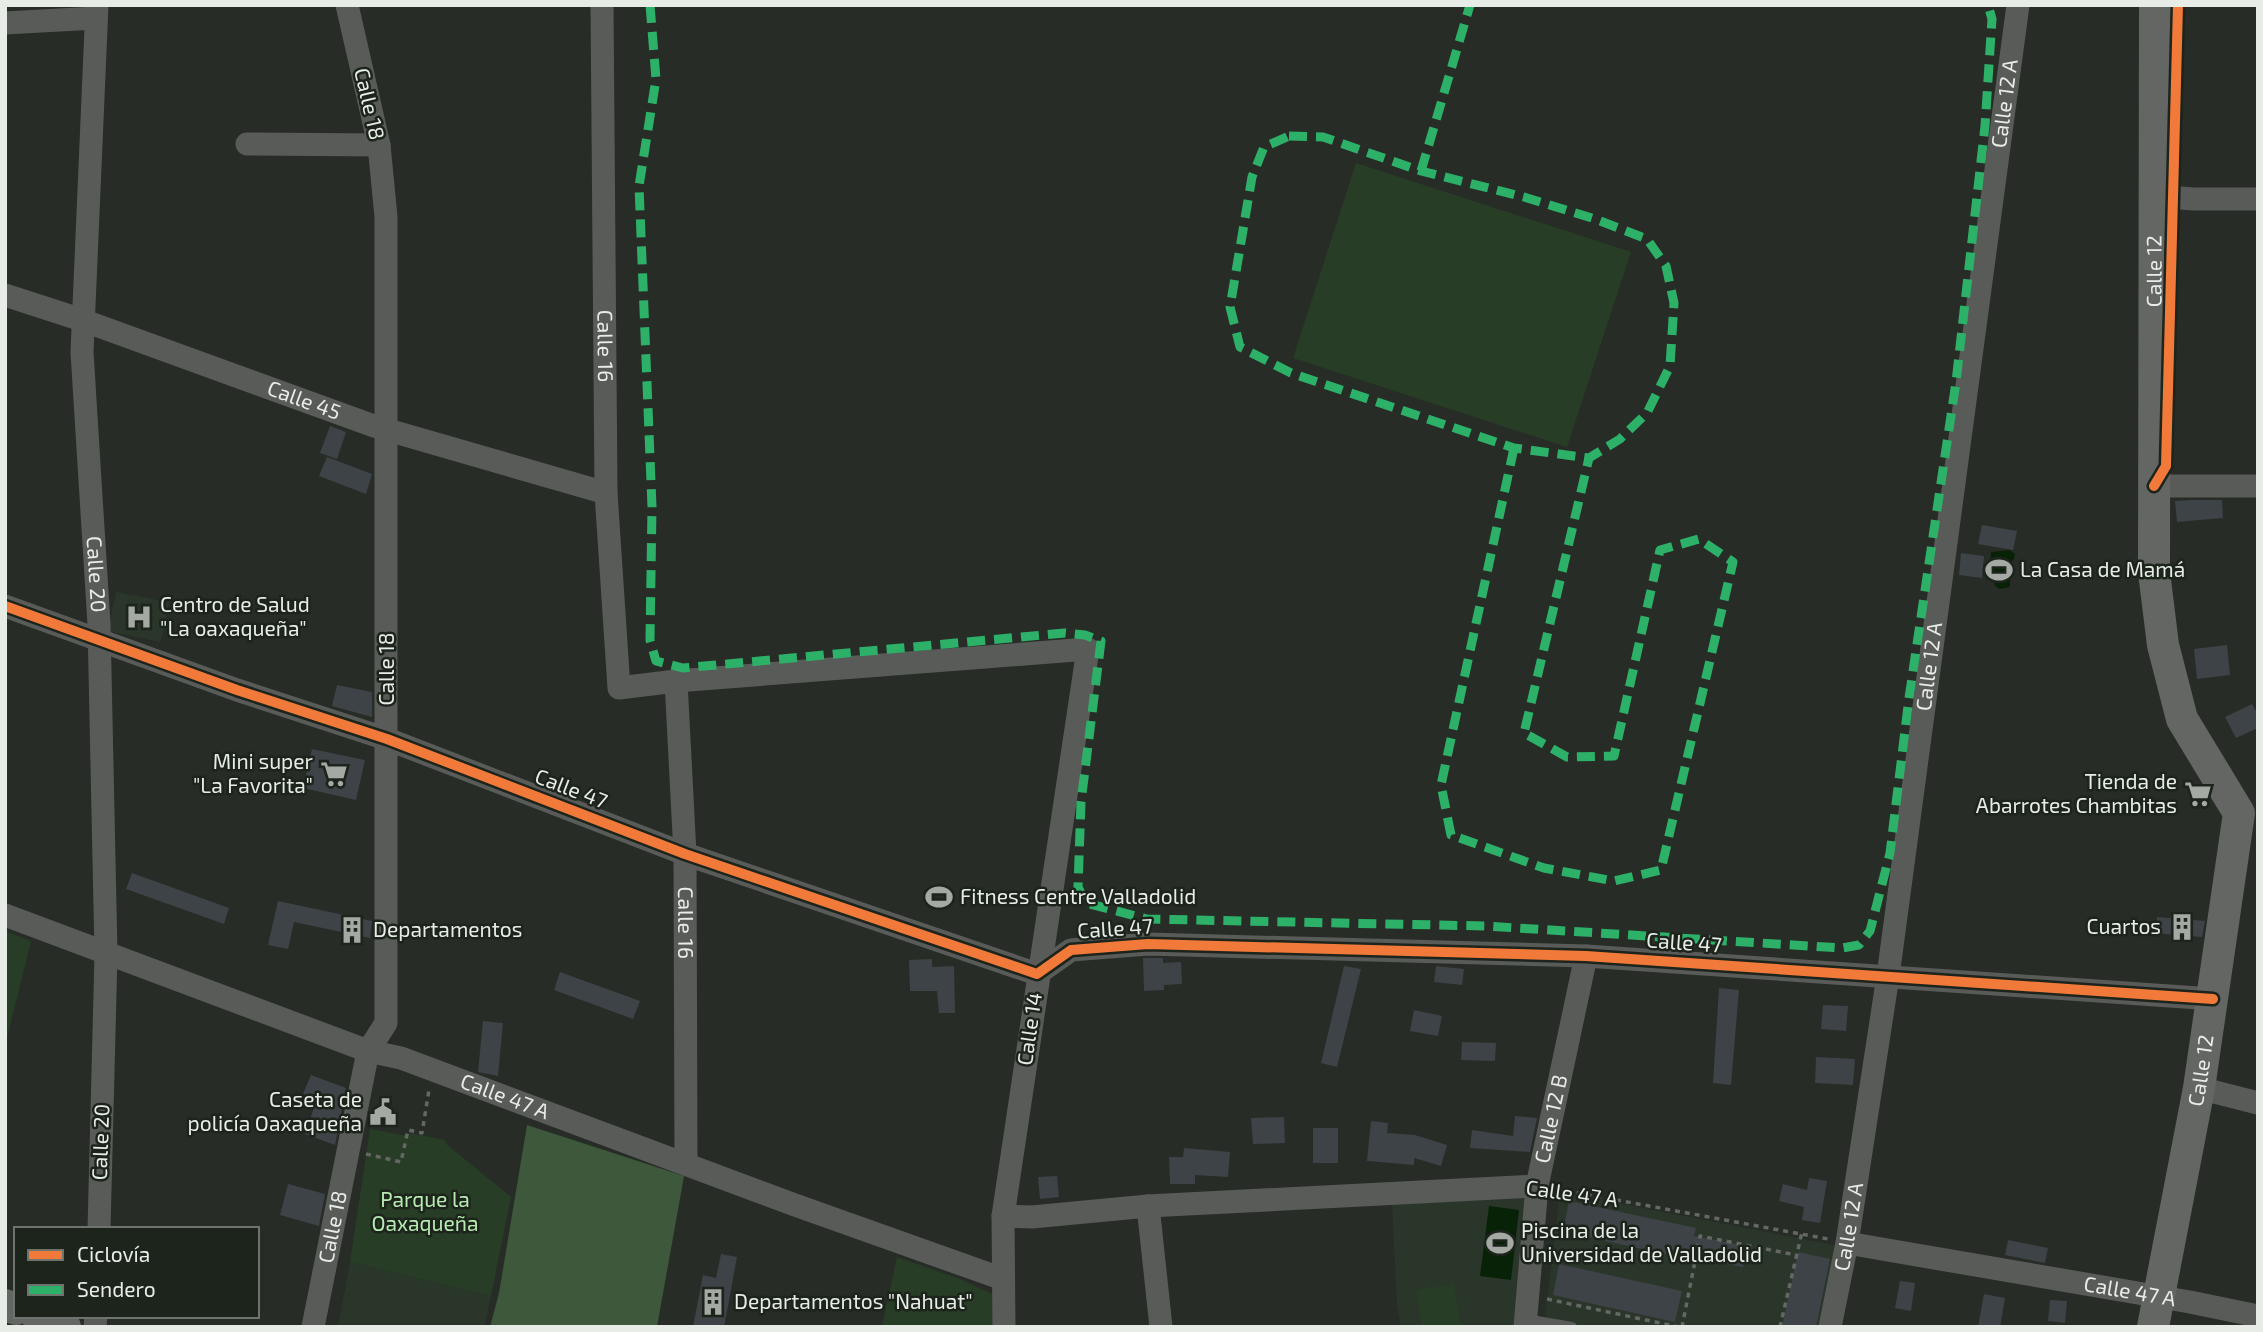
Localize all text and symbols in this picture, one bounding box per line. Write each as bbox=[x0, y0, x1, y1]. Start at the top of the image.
street label: Calle 12 A bbox=[1985, 57, 2022, 149]
street label: Calle 18 bbox=[350, 65, 391, 142]
street label: Calle 12 bbox=[2140, 235, 2166, 307]
street label: Calle 16 bbox=[593, 310, 619, 382]
street label: Calle 45 bbox=[264, 374, 344, 424]
street label: Calle 20 bbox=[83, 535, 112, 613]
sports icon: La Casa de Mamá bbox=[1984, 555, 2014, 585]
place label: La Casa de Mamá bbox=[2020, 556, 2185, 581]
place label: Centro de Salud "La oaxaqueña" bbox=[160, 591, 310, 640]
hospital icon: Centro de Salud "La oaxaqueña" bbox=[124, 602, 154, 632]
street label: Calle 12 A bbox=[1910, 620, 1946, 712]
street label: Calle 18 bbox=[373, 632, 398, 706]
place label: Mini super "La Favorita" bbox=[193, 748, 314, 797]
supermarket icon: Mini super "La Favorita" bbox=[319, 759, 349, 789]
street label: Calle 47 bbox=[532, 762, 612, 813]
place label: Tienda de Abarrotes Chambitas bbox=[1976, 768, 2177, 817]
supermarket icon: Tienda de Abarrotes Chambitas bbox=[2183, 779, 2213, 809]
sports icon: Fitness Centre Valladolid bbox=[924, 882, 954, 912]
place label: Fitness Centre Valladolid bbox=[960, 883, 1196, 908]
street label: Calle 16 bbox=[674, 887, 699, 959]
street label: Calle 47 bbox=[1076, 912, 1154, 943]
building icon: Cuartos bbox=[2167, 912, 2197, 942]
place label: Cuartos bbox=[2087, 913, 2161, 938]
building icon: Departamentos bbox=[337, 915, 367, 945]
place label: Departamentos bbox=[373, 916, 522, 941]
street label: Calle 47 bbox=[1646, 926, 1723, 957]
street label: Calle 14 bbox=[1011, 991, 1046, 1067]
street label: Calle 12 bbox=[2182, 1033, 2218, 1108]
street label: Calle 47 A bbox=[457, 1067, 553, 1123]
street label: Calle 12 B bbox=[1528, 1072, 1571, 1165]
place label: Caseta de policía Oaxaqueña bbox=[188, 1086, 362, 1135]
public building icon: Caseta de policía Oaxaqueña bbox=[368, 1097, 398, 1127]
street label: Calle 20 bbox=[86, 1103, 113, 1181]
street label: Calle 47 A bbox=[1524, 1174, 1620, 1211]
street label: Calle 12 A bbox=[1828, 1181, 1867, 1273]
park label: Parque la Oaxaqueña bbox=[371, 1186, 479, 1235]
street label: Calle 18 bbox=[312, 1188, 351, 1265]
place label: Piscina de la Universidad de Valladolid bbox=[1521, 1217, 1762, 1266]
legend bbox=[14, 1227, 259, 1318]
sports icon: Piscina de la Universidad de Valladolid bbox=[1485, 1228, 1515, 1258]
text: Ciclovía bbox=[77, 1241, 150, 1266]
street label: Calle 47 A bbox=[2082, 1270, 2178, 1310]
text: Sendero bbox=[77, 1276, 156, 1301]
building icon: Departamentos "Nahuat" bbox=[698, 1287, 728, 1317]
place label: Departamentos "Nahuat" bbox=[734, 1288, 973, 1313]

